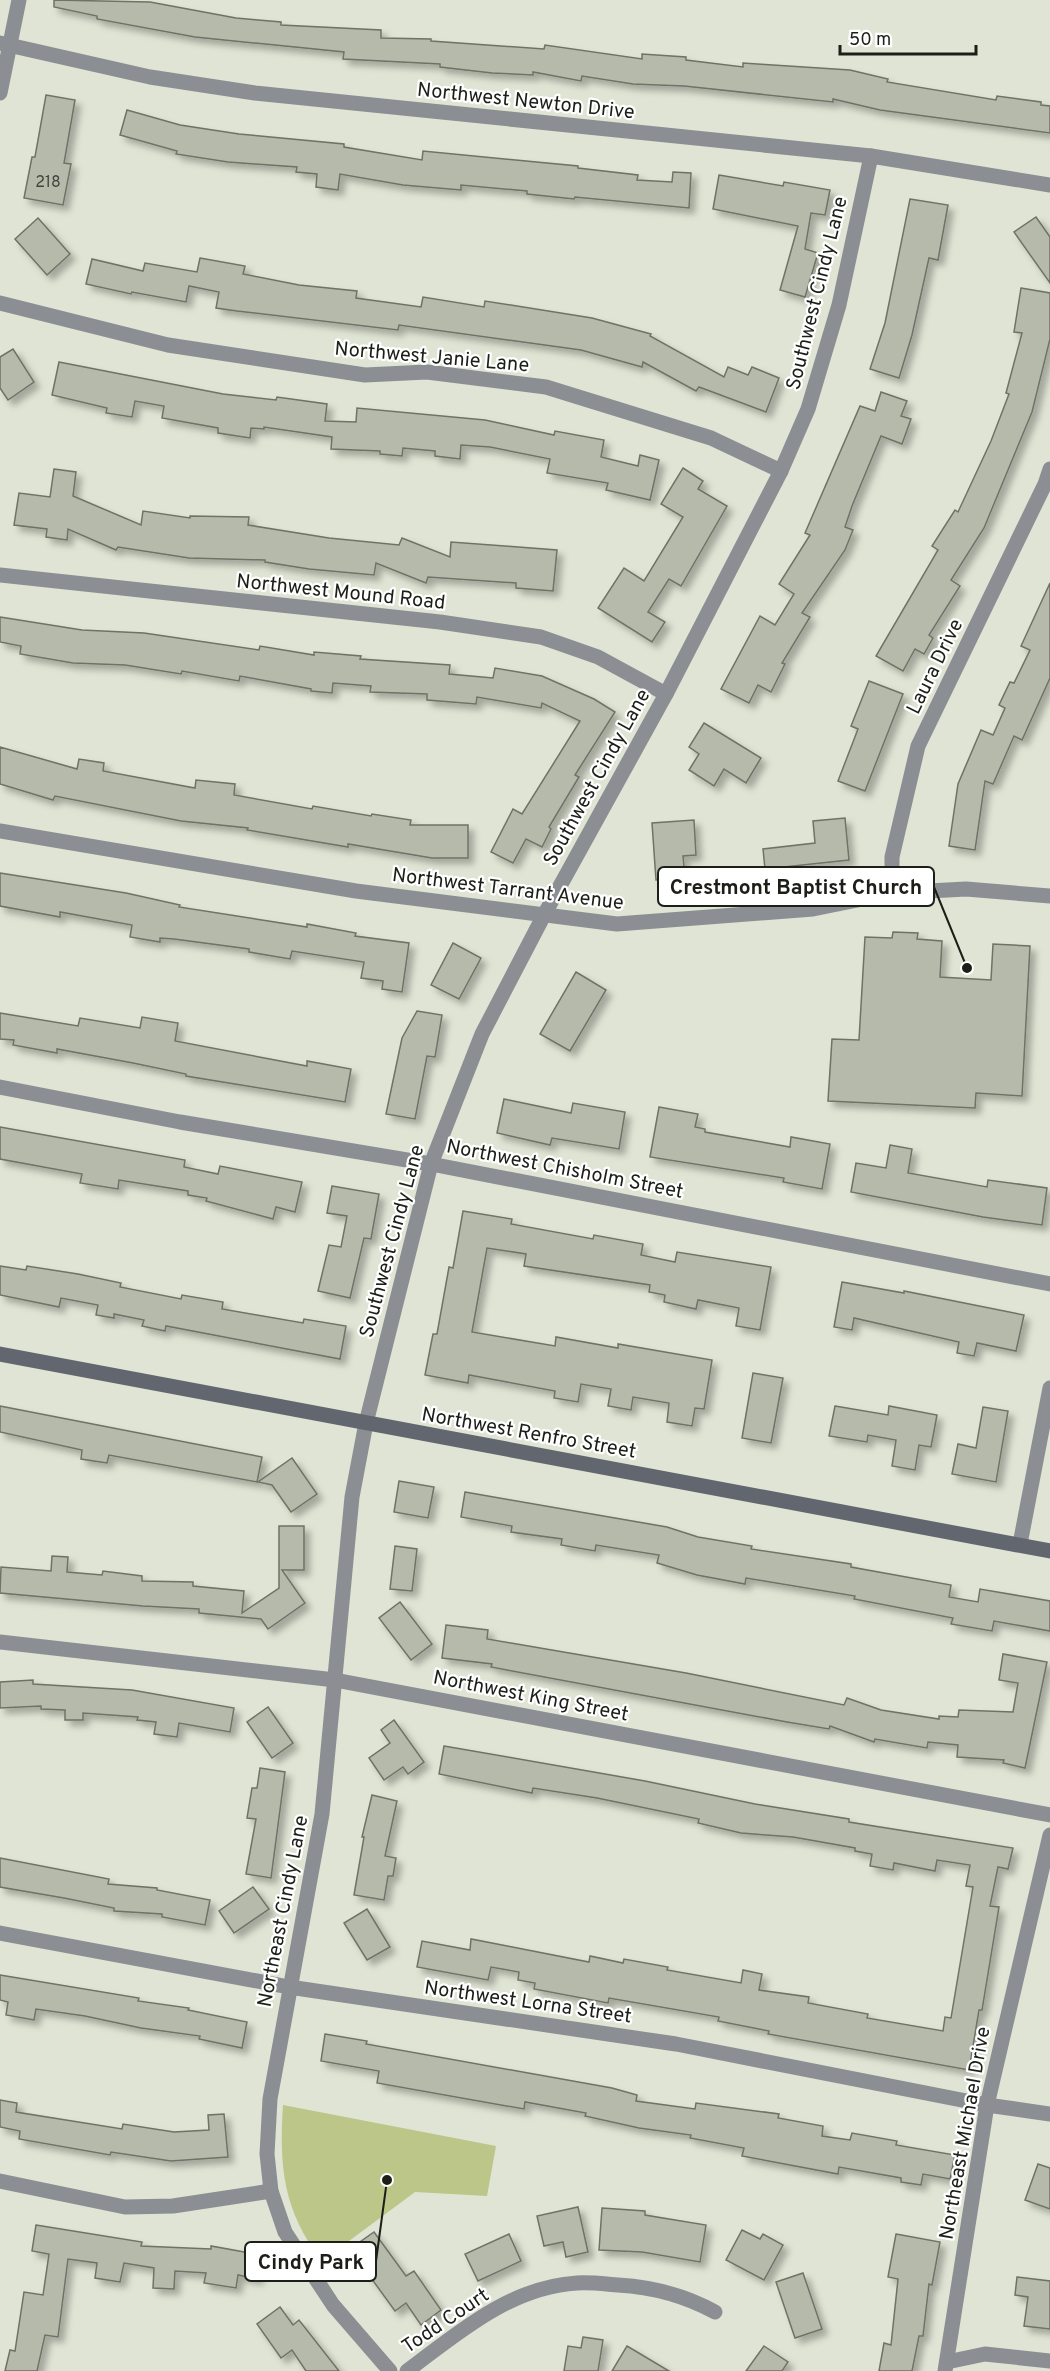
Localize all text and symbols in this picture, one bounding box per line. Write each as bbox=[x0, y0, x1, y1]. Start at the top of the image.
scale bar bbox=[840, 18, 976, 56]
text: 50 m bbox=[849, 29, 891, 52]
street label: Northwest Newton Drive bbox=[416, 78, 636, 126]
house number: 218 bbox=[35, 173, 61, 193]
street label: Southwest Cindy Lane bbox=[781, 194, 855, 393]
street label: Northwest Janie Lane bbox=[333, 337, 530, 379]
street label: Northwest Mound Road bbox=[235, 569, 447, 617]
street label: Laura Drive bbox=[902, 615, 970, 719]
street label: Southwest Cindy Lane bbox=[538, 685, 657, 871]
street label: Northwest Tarrant Avenue bbox=[390, 863, 625, 917]
callout: Crestmont Baptist Church bbox=[658, 867, 934, 906]
text: Crestmont Baptist Church bbox=[670, 875, 922, 902]
street label: Northwest Chisholm Street bbox=[444, 1134, 685, 1206]
street label: Southwest Cindy Lane bbox=[355, 1142, 431, 1341]
street label: Northwest Renfro Street bbox=[419, 1402, 638, 1466]
street label: Northwest King Street bbox=[431, 1665, 631, 1729]
street label: Northeast Cindy Lane bbox=[253, 1813, 315, 2010]
street label: Northwest Lorna Street bbox=[422, 1976, 633, 2030]
street label: Northeast Michael Drive bbox=[934, 2025, 998, 2242]
callout: Cindy Park bbox=[245, 2242, 376, 2281]
text: Cindy Park bbox=[258, 2250, 364, 2277]
street label: Todd Court bbox=[397, 2283, 495, 2360]

